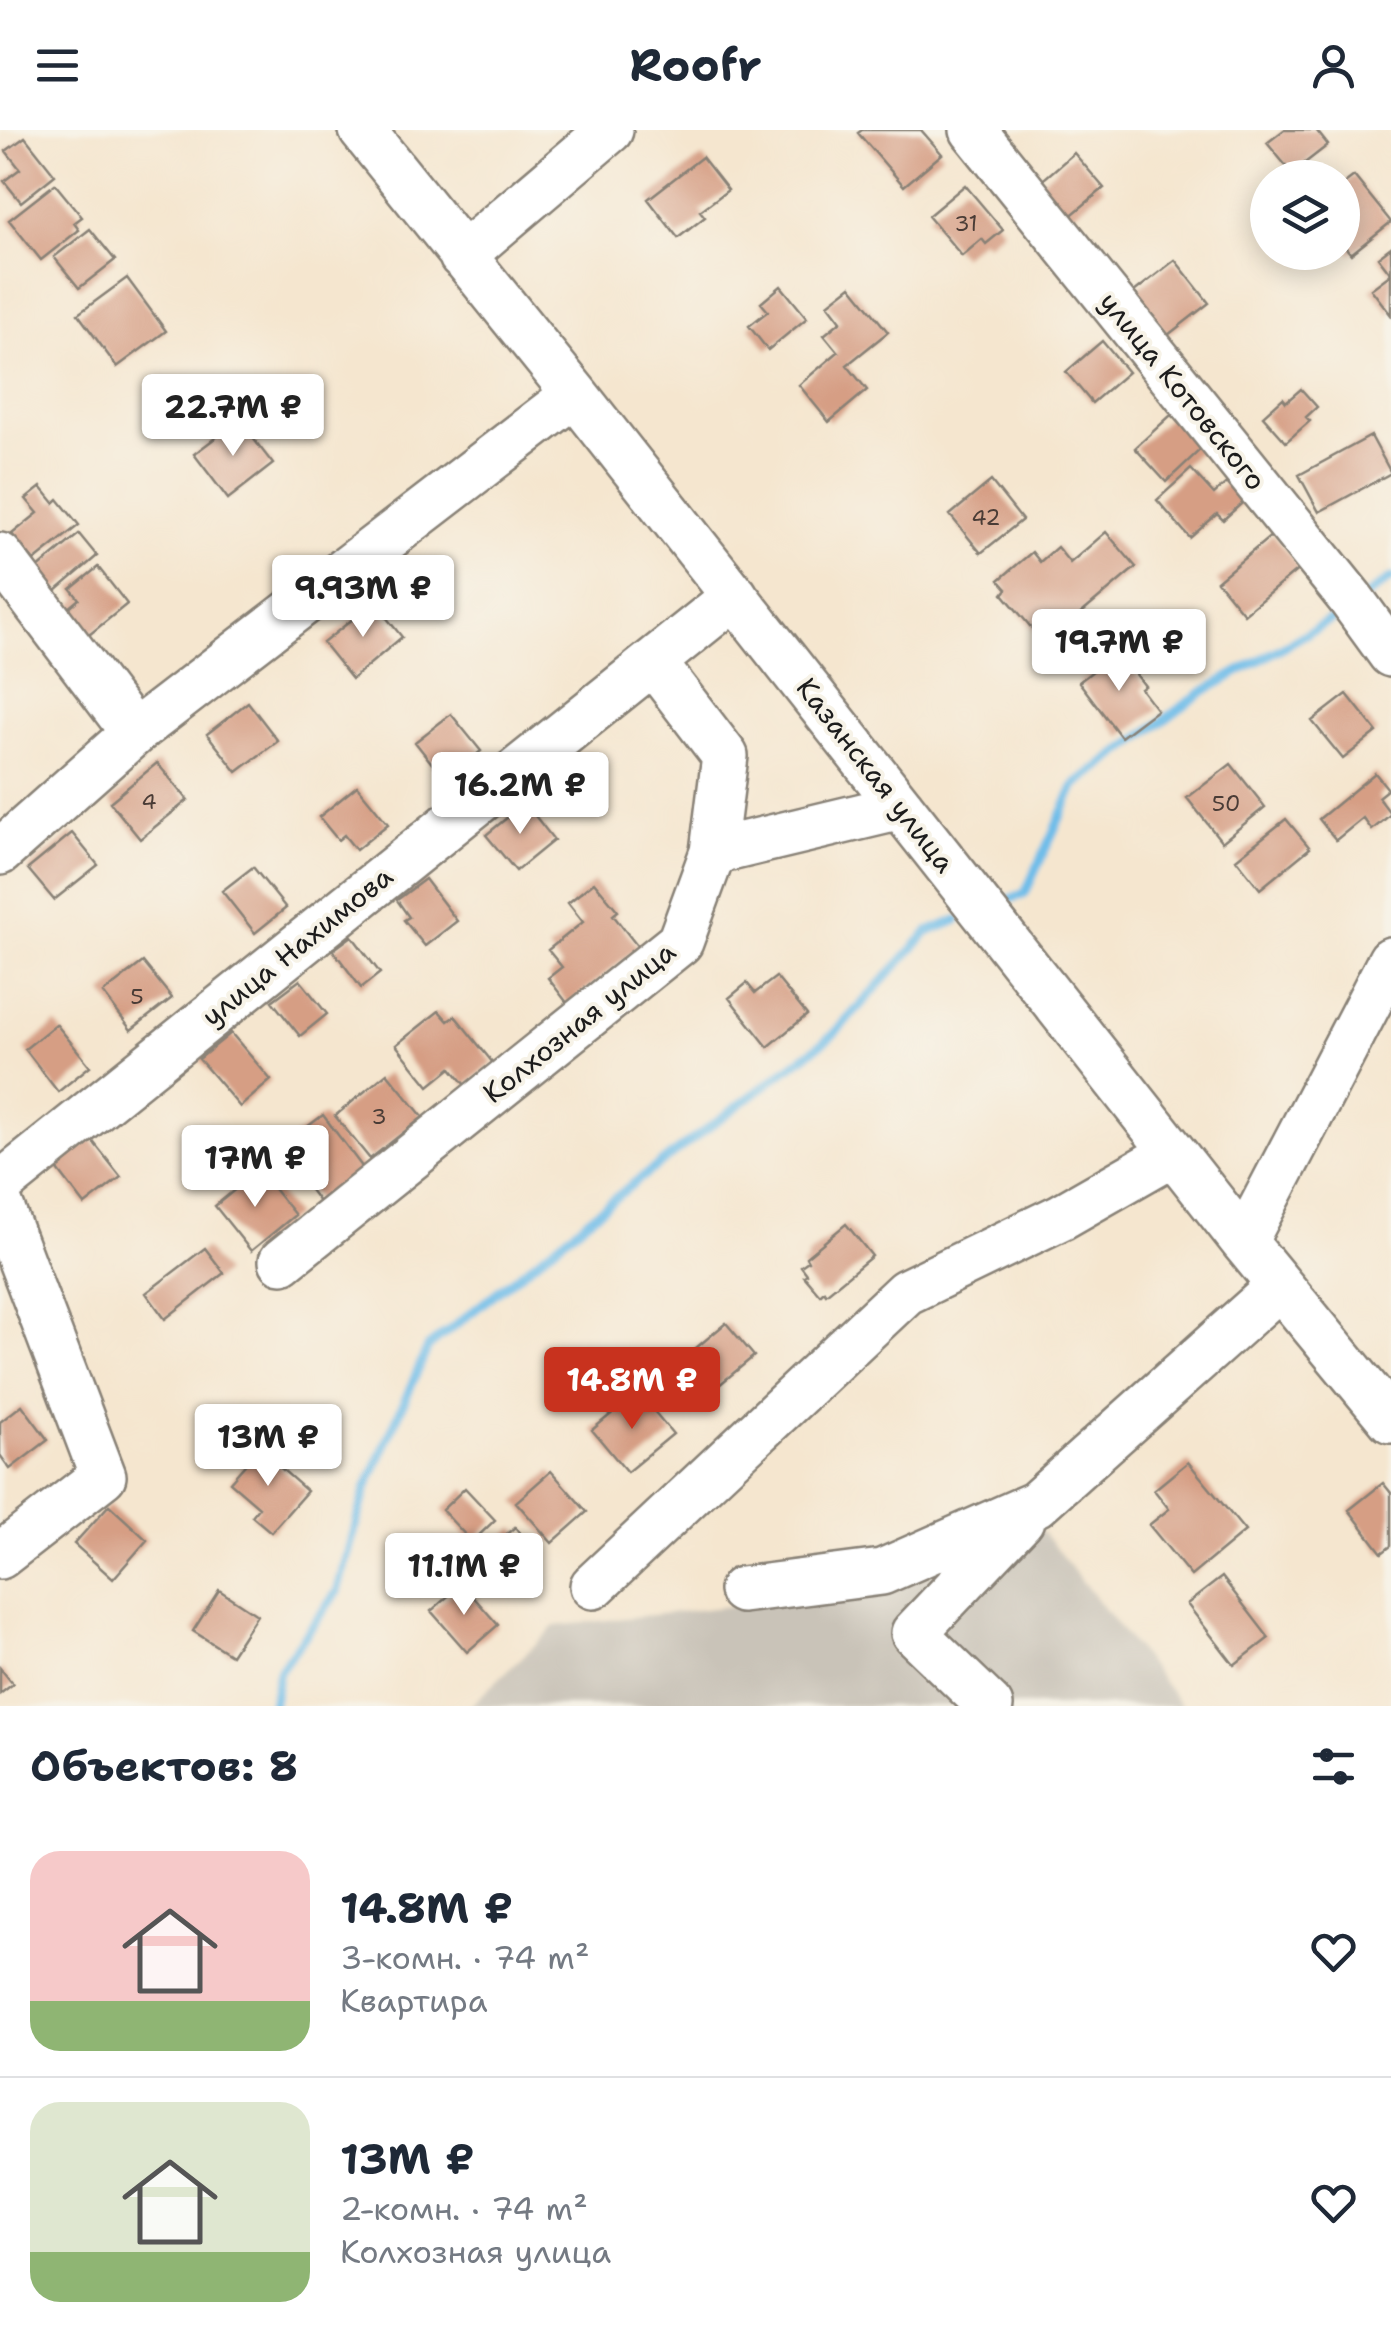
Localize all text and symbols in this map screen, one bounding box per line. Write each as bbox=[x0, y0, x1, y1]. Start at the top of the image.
text: Roofr bbox=[629, 35, 762, 95]
icon: menu bbox=[30, 38, 85, 93]
icon: person bbox=[1306, 38, 1361, 93]
map controls bbox=[1250, 160, 1360, 270]
button: layers bbox=[1250, 160, 1360, 270]
house number: 31 bbox=[954, 209, 978, 238]
street label: улица Котовского bbox=[1091, 284, 1275, 498]
pin: 22.7M ₽ bbox=[141, 374, 325, 459]
text: 22.7M ₽ bbox=[164, 385, 302, 428]
house number: 42 bbox=[971, 503, 1001, 532]
pin: 9.93M ₽ bbox=[271, 555, 455, 640]
text: 9.93M ₽ bbox=[294, 566, 432, 609]
pin: 19.7M ₽ bbox=[1027, 609, 1211, 694]
text: 19.7M ₽ bbox=[1054, 620, 1184, 663]
street label: Казанская улица bbox=[788, 670, 964, 880]
pin: 16.2M ₽ bbox=[428, 752, 612, 837]
text: 16.2M ₽ bbox=[454, 763, 586, 806]
house number: 4 bbox=[141, 787, 157, 816]
house number: 50 bbox=[1212, 789, 1240, 818]
street label: улица Нахимова bbox=[194, 857, 400, 1035]
street label: Колхозная улица bbox=[475, 933, 683, 1111]
house number: 5 bbox=[130, 982, 144, 1011]
house number: 3 bbox=[371, 1102, 387, 1131]
pin: 17M ₽ bbox=[185, 1125, 325, 1210]
text: 17M ₽ bbox=[204, 1136, 306, 1179]
pin: 14.8M ₽ bbox=[540, 1347, 724, 1432]
text: 14.8M ₽ bbox=[566, 1358, 698, 1401]
pin: 13M ₽ bbox=[198, 1404, 338, 1489]
text: 13M ₽ bbox=[217, 1415, 319, 1458]
pin: 11.1M ₽ bbox=[372, 1533, 556, 1618]
text: 11.1M ₽ bbox=[407, 1544, 521, 1587]
text: Объектов: 8 bbox=[30, 1738, 298, 1794]
icon: filters bbox=[1306, 1739, 1361, 1794]
text: 14.8M ₽ bbox=[340, 1880, 513, 1936]
icon: home bbox=[110, 1891, 230, 2011]
icon: heart bbox=[1306, 1924, 1361, 1979]
text: 3-комн. · 74 m² bbox=[340, 1936, 590, 1979]
text: Квартира bbox=[340, 1979, 488, 2022]
text: 13M ₽ bbox=[340, 2131, 475, 2187]
icon: home bbox=[110, 2142, 230, 2262]
icon: heart bbox=[1306, 2175, 1361, 2230]
text: 2-комн. · 74 m² bbox=[340, 2187, 588, 2230]
text: Колхозная улица bbox=[340, 2230, 611, 2273]

